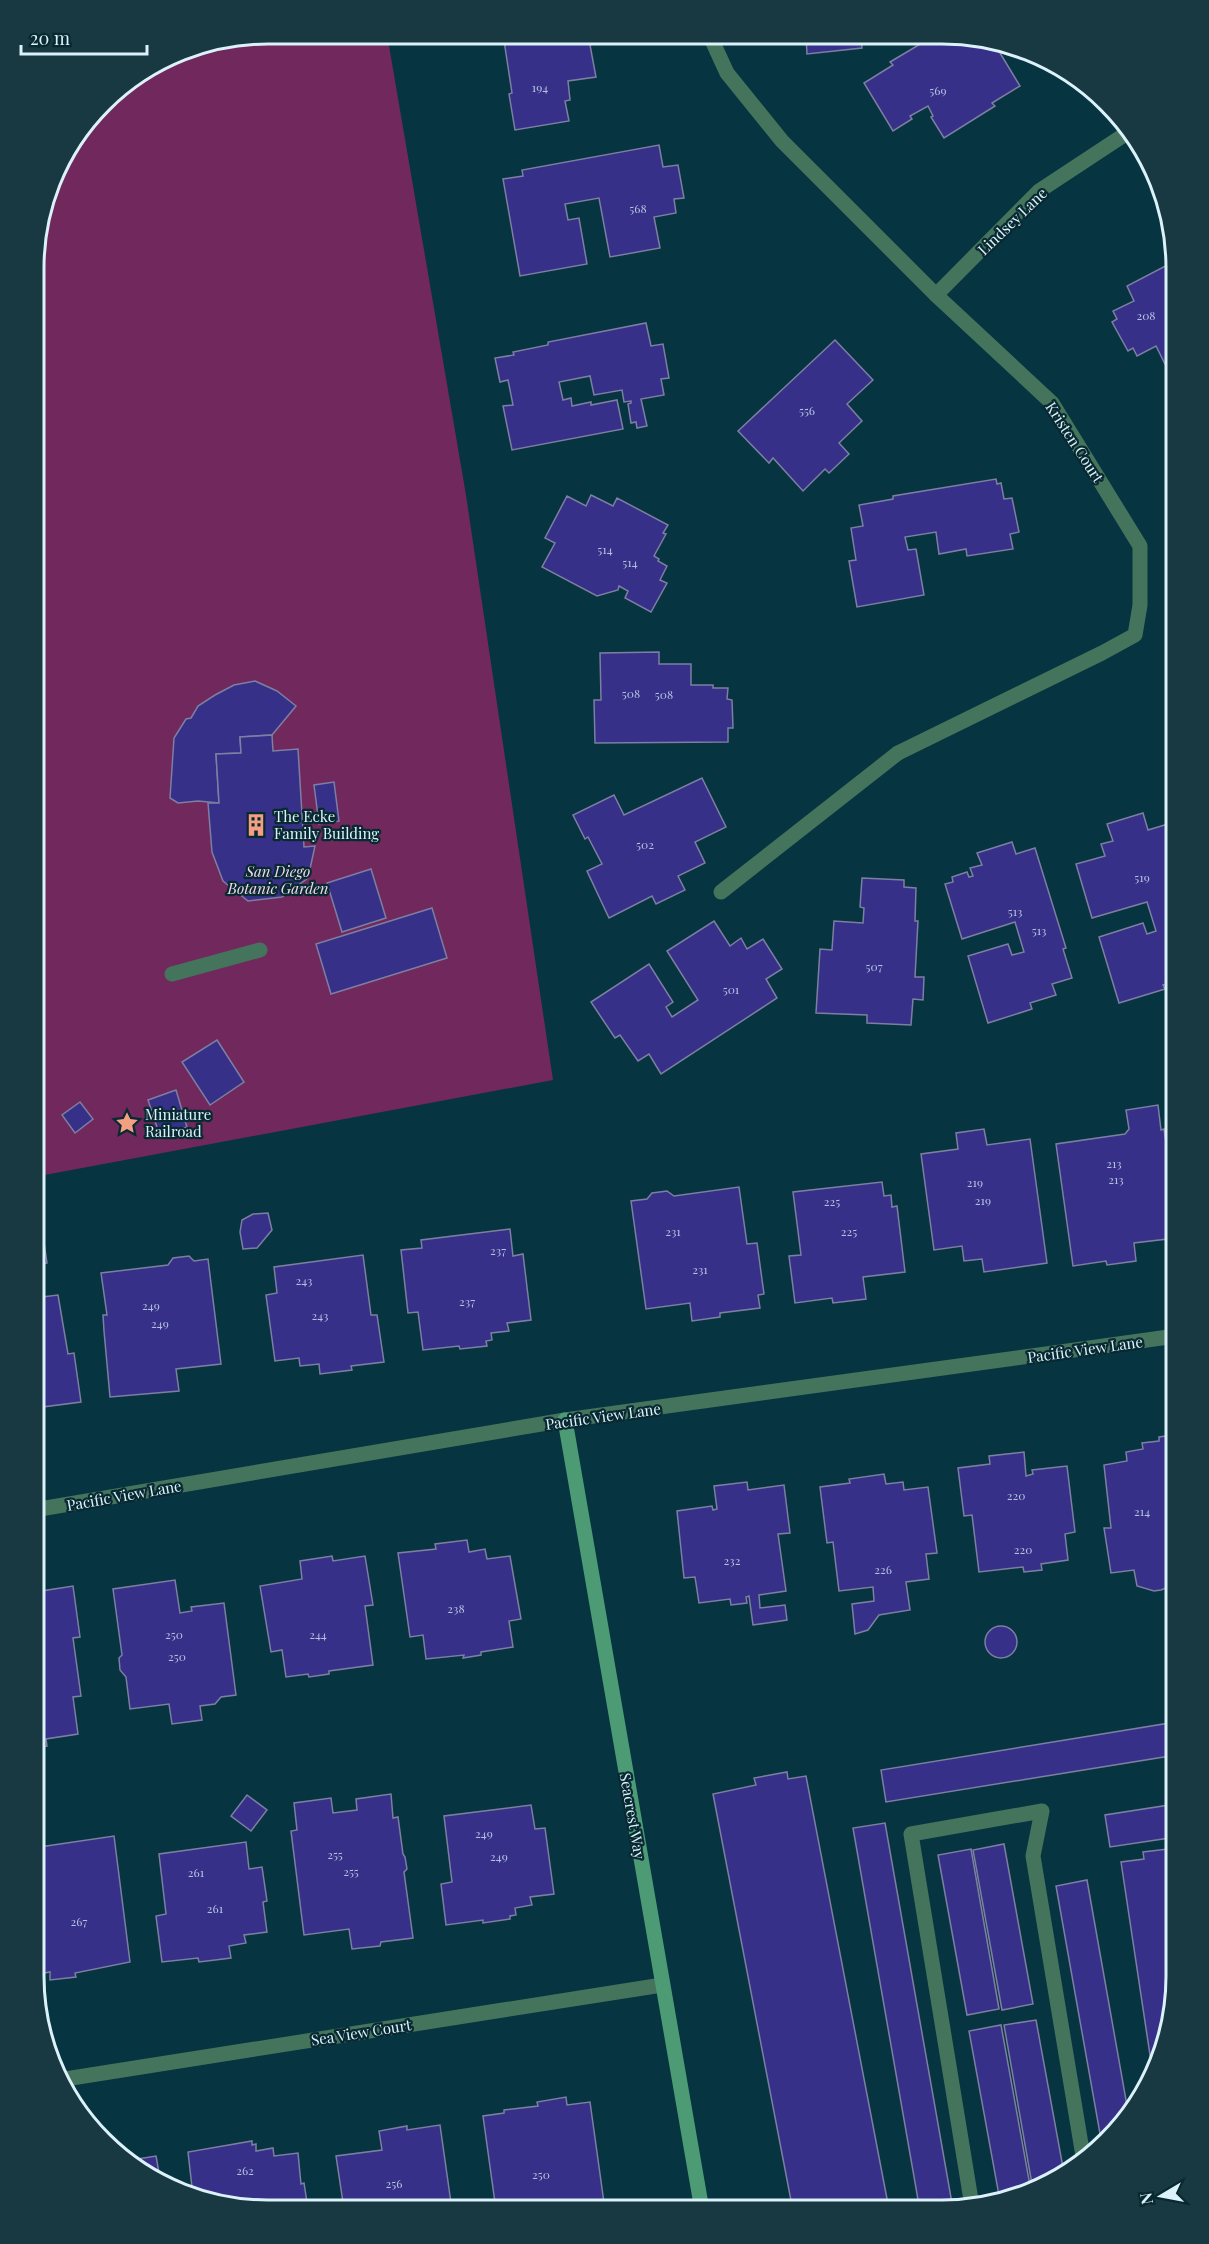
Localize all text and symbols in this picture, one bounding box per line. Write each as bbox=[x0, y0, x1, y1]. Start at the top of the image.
scale bar bbox=[21, 18, 147, 56]
text: 20 m bbox=[30, 26, 70, 50]
house number: 194 bbox=[532, 79, 548, 95]
house number: 569 bbox=[929, 82, 947, 98]
street label: Lindsey Lane bbox=[973, 183, 1051, 259]
house number: 568 bbox=[629, 200, 647, 216]
house number: 208 bbox=[1136, 307, 1156, 323]
street label: Kristen Court bbox=[1041, 398, 1109, 487]
house number: 556 bbox=[799, 402, 815, 418]
house number: 514 bbox=[597, 541, 613, 557]
house number: 514 bbox=[622, 554, 638, 570]
house number: 508 bbox=[622, 685, 640, 701]
house number: 508 bbox=[655, 686, 673, 702]
place label: The Ecke Family Building bbox=[274, 806, 379, 843]
building icon: The Ecke Family Building bbox=[243, 812, 269, 838]
house number: 502 bbox=[636, 836, 654, 852]
park label: San Diego Botanic Garden bbox=[227, 861, 328, 898]
house number: 519 bbox=[1134, 869, 1150, 885]
house number: 513 bbox=[1008, 903, 1022, 919]
house number: 513 bbox=[1032, 922, 1046, 938]
house number: 507 bbox=[865, 958, 883, 974]
house number: 501 bbox=[723, 981, 740, 997]
place label: Miniature Railroad bbox=[145, 1104, 211, 1141]
place icon: Miniature Railroad bbox=[114, 1110, 140, 1136]
house number: 213 bbox=[1106, 1155, 1122, 1171]
house number: 213 bbox=[1108, 1171, 1124, 1187]
house number: 219 bbox=[967, 1174, 983, 1190]
house number: 219 bbox=[975, 1192, 991, 1208]
house number: 225 bbox=[824, 1193, 840, 1209]
house number: 231 bbox=[665, 1223, 681, 1239]
house number: 225 bbox=[841, 1223, 857, 1239]
house number: 237 bbox=[490, 1242, 506, 1258]
house number: 231 bbox=[692, 1261, 708, 1277]
house number: 243 bbox=[296, 1272, 312, 1288]
house number: 237 bbox=[459, 1293, 475, 1309]
house number: 249 bbox=[142, 1297, 160, 1313]
house number: 243 bbox=[312, 1307, 328, 1323]
house number: 249 bbox=[151, 1315, 169, 1331]
street label: Pacific View Lane bbox=[1026, 1331, 1144, 1367]
street label: Pacific View Lane bbox=[544, 1398, 662, 1434]
street label: Pacific View Lane bbox=[65, 1475, 183, 1515]
house number: 220 bbox=[1007, 1487, 1025, 1503]
house number: 214 bbox=[1134, 1503, 1150, 1519]
house number: 220 bbox=[1014, 1541, 1032, 1557]
house number: 232 bbox=[724, 1552, 741, 1568]
house number: 226 bbox=[874, 1561, 892, 1577]
house number: 238 bbox=[447, 1600, 465, 1616]
house number: 250 bbox=[165, 1626, 183, 1642]
house number: 244 bbox=[309, 1626, 327, 1642]
house number: 250 bbox=[168, 1648, 186, 1664]
street label: Seacrest Way bbox=[616, 1771, 650, 1861]
house number: 249 bbox=[475, 1825, 493, 1841]
house number: 255 bbox=[327, 1846, 343, 1862]
house number: 249 bbox=[490, 1848, 508, 1864]
house number: 255 bbox=[343, 1863, 359, 1879]
house number: 261 bbox=[188, 1864, 205, 1880]
house number: 261 bbox=[207, 1900, 224, 1916]
house number: 267 bbox=[71, 1913, 88, 1929]
street label: Sea View Court bbox=[309, 2014, 413, 2050]
house number: 262 bbox=[236, 2162, 254, 2178]
house number: 250 bbox=[532, 2166, 550, 2182]
north arrow bbox=[1131, 2166, 1191, 2226]
house number: 256 bbox=[386, 2175, 402, 2191]
text: N bbox=[1134, 2191, 1157, 2206]

